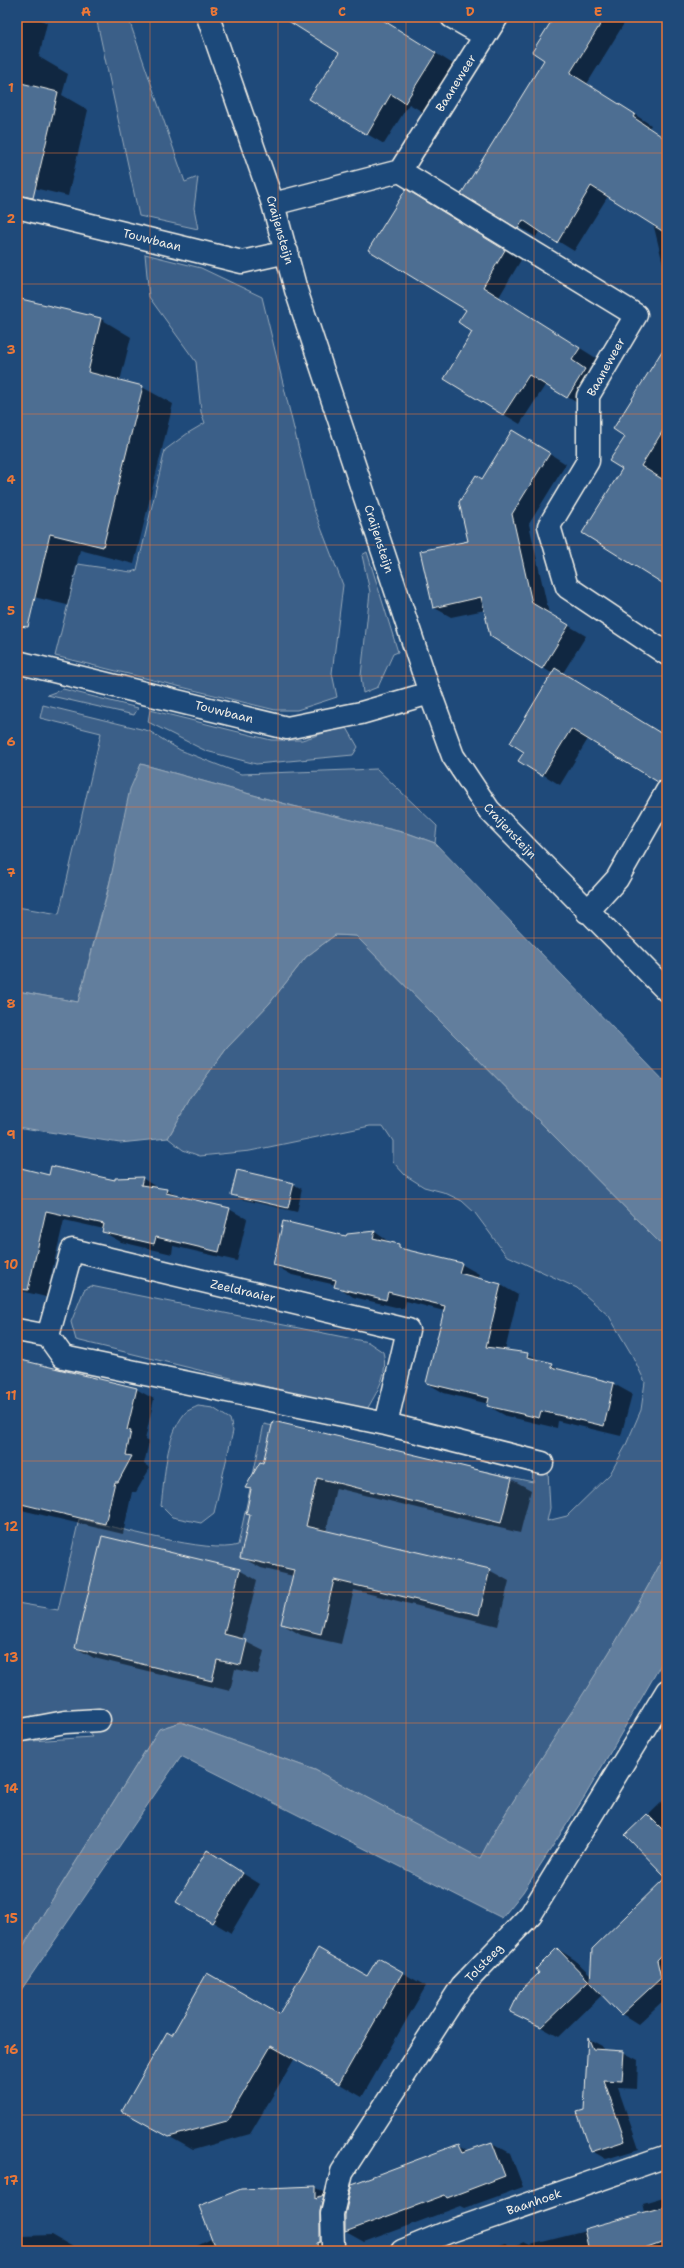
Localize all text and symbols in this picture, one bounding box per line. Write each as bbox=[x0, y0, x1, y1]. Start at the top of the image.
text: A bbox=[81, 3, 91, 20]
text: B bbox=[210, 3, 218, 20]
text: C bbox=[338, 3, 346, 20]
text: D bbox=[465, 3, 475, 20]
text: E bbox=[594, 3, 603, 20]
street label: Baaneweer bbox=[432, 51, 480, 115]
text: 1 bbox=[8, 79, 14, 96]
street label: Craijensteijn bbox=[263, 194, 297, 266]
text: 2 bbox=[6, 210, 16, 227]
street label: Touwbaan bbox=[121, 225, 183, 255]
street label: Baaneweer bbox=[583, 334, 629, 399]
text: 3 bbox=[6, 341, 16, 358]
text: 4 bbox=[6, 471, 16, 488]
street label: Craijensteijn bbox=[360, 503, 398, 575]
text: 5 bbox=[7, 602, 15, 619]
street label: Touwbaan bbox=[193, 697, 255, 727]
text: 6 bbox=[6, 733, 16, 750]
street label: Craijensteijn bbox=[480, 800, 540, 862]
text: 7 bbox=[6, 864, 16, 881]
text: 8 bbox=[6, 995, 16, 1012]
text: 9 bbox=[6, 1126, 16, 1143]
text: 10 bbox=[4, 1256, 18, 1273]
street label: Zeeldraaier bbox=[209, 1276, 277, 1306]
text: 11 bbox=[5, 1387, 17, 1404]
text: 12 bbox=[4, 1518, 18, 1535]
text: 13 bbox=[4, 1649, 18, 1666]
text: 14 bbox=[4, 1780, 18, 1797]
text: 15 bbox=[4, 1910, 18, 1927]
street label: Tolsteeg bbox=[462, 1940, 506, 1986]
text: 16 bbox=[4, 2041, 18, 2058]
text: 17 bbox=[4, 2172, 18, 2189]
street label: Baanhoek bbox=[504, 2185, 564, 2219]

